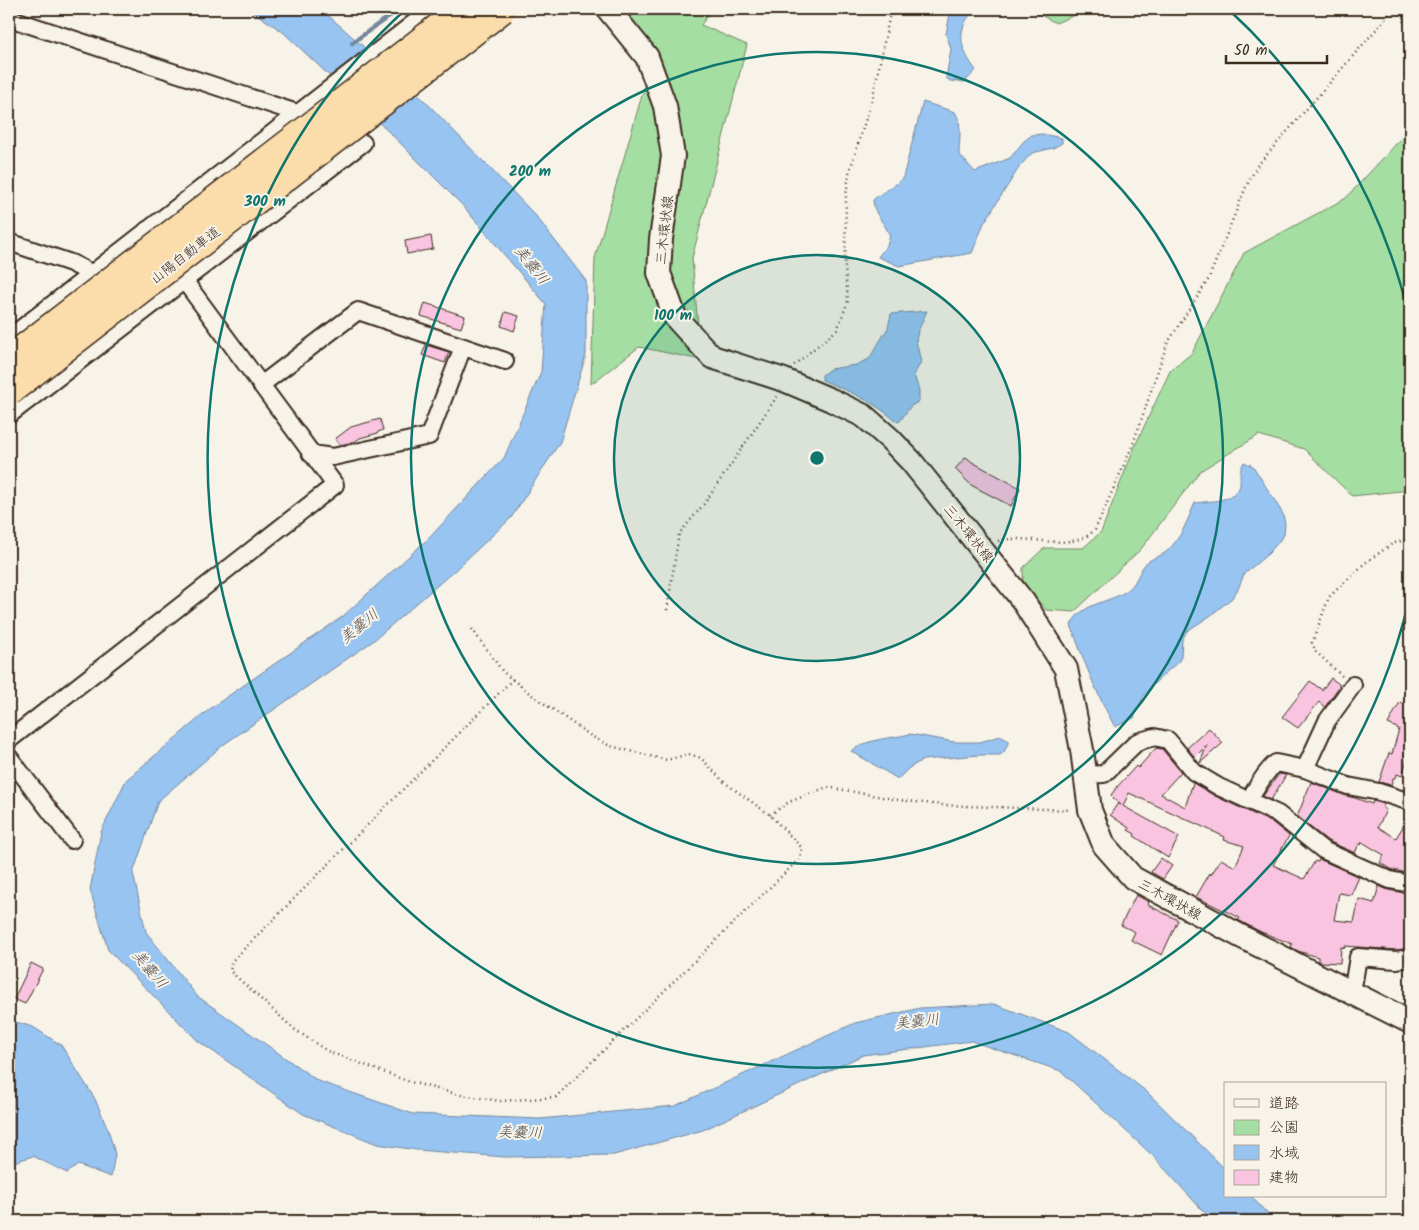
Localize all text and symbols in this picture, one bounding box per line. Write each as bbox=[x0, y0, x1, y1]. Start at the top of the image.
scale bar bbox=[1226, 32, 1328, 64]
text: 50 m bbox=[1234, 39, 1268, 63]
text: 200 m bbox=[509, 160, 551, 184]
text: 300 m bbox=[243, 190, 286, 214]
street label: 三木環状線 bbox=[650, 194, 680, 266]
street label: 山陽自動車道 bbox=[146, 221, 225, 290]
water label: 美嚢川 bbox=[508, 240, 555, 291]
text: 100 m bbox=[654, 304, 692, 328]
centre of rings bbox=[808, 449, 826, 467]
street label: 三木環状線 bbox=[938, 500, 999, 568]
water label: 美嚢川 bbox=[335, 603, 385, 650]
street label: 三木環状線 bbox=[1134, 873, 1205, 926]
water label: 美嚢川 bbox=[126, 945, 173, 995]
water label: 美嚢川 bbox=[893, 1008, 941, 1036]
legend bbox=[1224, 1082, 1386, 1198]
text: 道路 bbox=[1269, 1092, 1299, 1116]
text: 公園 bbox=[1269, 1116, 1299, 1140]
water label: 美嚢川 bbox=[497, 1120, 543, 1146]
text: 水域 bbox=[1269, 1142, 1299, 1166]
text: 建物 bbox=[1269, 1166, 1299, 1190]

